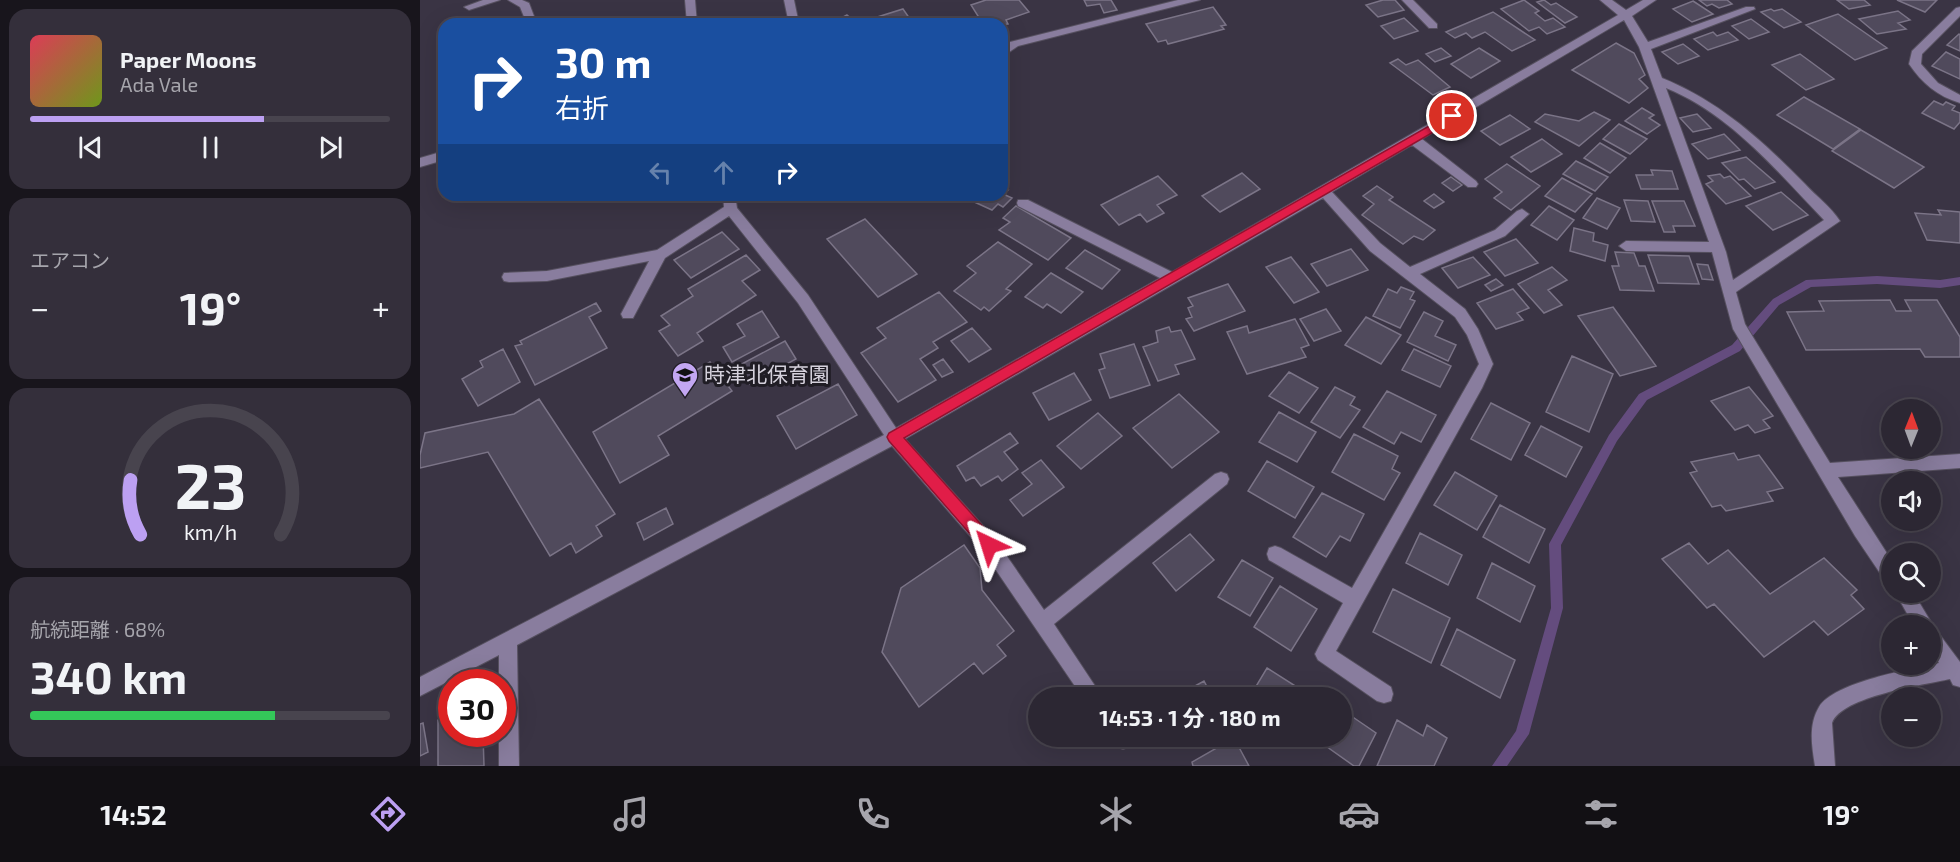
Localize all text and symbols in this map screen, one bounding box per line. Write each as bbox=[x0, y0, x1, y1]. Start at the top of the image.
text: 30 m bbox=[555, 36, 651, 86]
icon: right bbox=[456, 42, 534, 120]
text: Paper Moons bbox=[120, 46, 256, 72]
text: Ada Vale bbox=[120, 72, 198, 96]
pin bbox=[1426, 90, 1477, 141]
text: 右折 bbox=[555, 91, 609, 123]
icon: arrive bbox=[1435, 99, 1468, 132]
icon: previous bbox=[74, 131, 107, 164]
icon: pause bbox=[194, 131, 227, 164]
icon: next bbox=[314, 131, 347, 164]
icon: left bbox=[644, 156, 677, 189]
icon: ahead bbox=[707, 156, 740, 189]
icon: right bbox=[770, 156, 803, 189]
text: エアコン bbox=[30, 248, 110, 272]
text: 19° bbox=[180, 280, 241, 334]
text: − bbox=[30, 287, 49, 327]
text: + bbox=[372, 287, 390, 327]
school or university icon: 時津北保育園 bbox=[670, 360, 700, 398]
place label: 時津北保育園 bbox=[704, 361, 830, 386]
north arrow bbox=[1881, 399, 1941, 459]
map controls bbox=[1881, 399, 1941, 747]
text: 23 bbox=[174, 447, 246, 522]
button: sound bbox=[1881, 471, 1941, 531]
position arrow bbox=[957, 513, 1021, 577]
text: km/h bbox=[183, 519, 237, 544]
button: search bbox=[1881, 543, 1941, 603]
button: + bbox=[1881, 615, 1941, 675]
text: 航続距離 · 68% bbox=[30, 617, 165, 641]
text: 340 km bbox=[30, 649, 187, 703]
speed limit sign: 30 bbox=[438, 669, 516, 747]
button: − bbox=[1881, 687, 1941, 747]
text: 14:53 · 1 分 · 180 m bbox=[1099, 704, 1281, 730]
icon: directions bbox=[367, 793, 409, 835]
icon: music bbox=[610, 793, 652, 835]
icon: phone bbox=[852, 793, 894, 835]
icon: climate bbox=[1095, 793, 1137, 835]
icon: car bbox=[1338, 793, 1380, 835]
icon: filters bbox=[1580, 793, 1622, 835]
text: 14:52 bbox=[100, 798, 167, 830]
text: 19° bbox=[1823, 798, 1860, 830]

